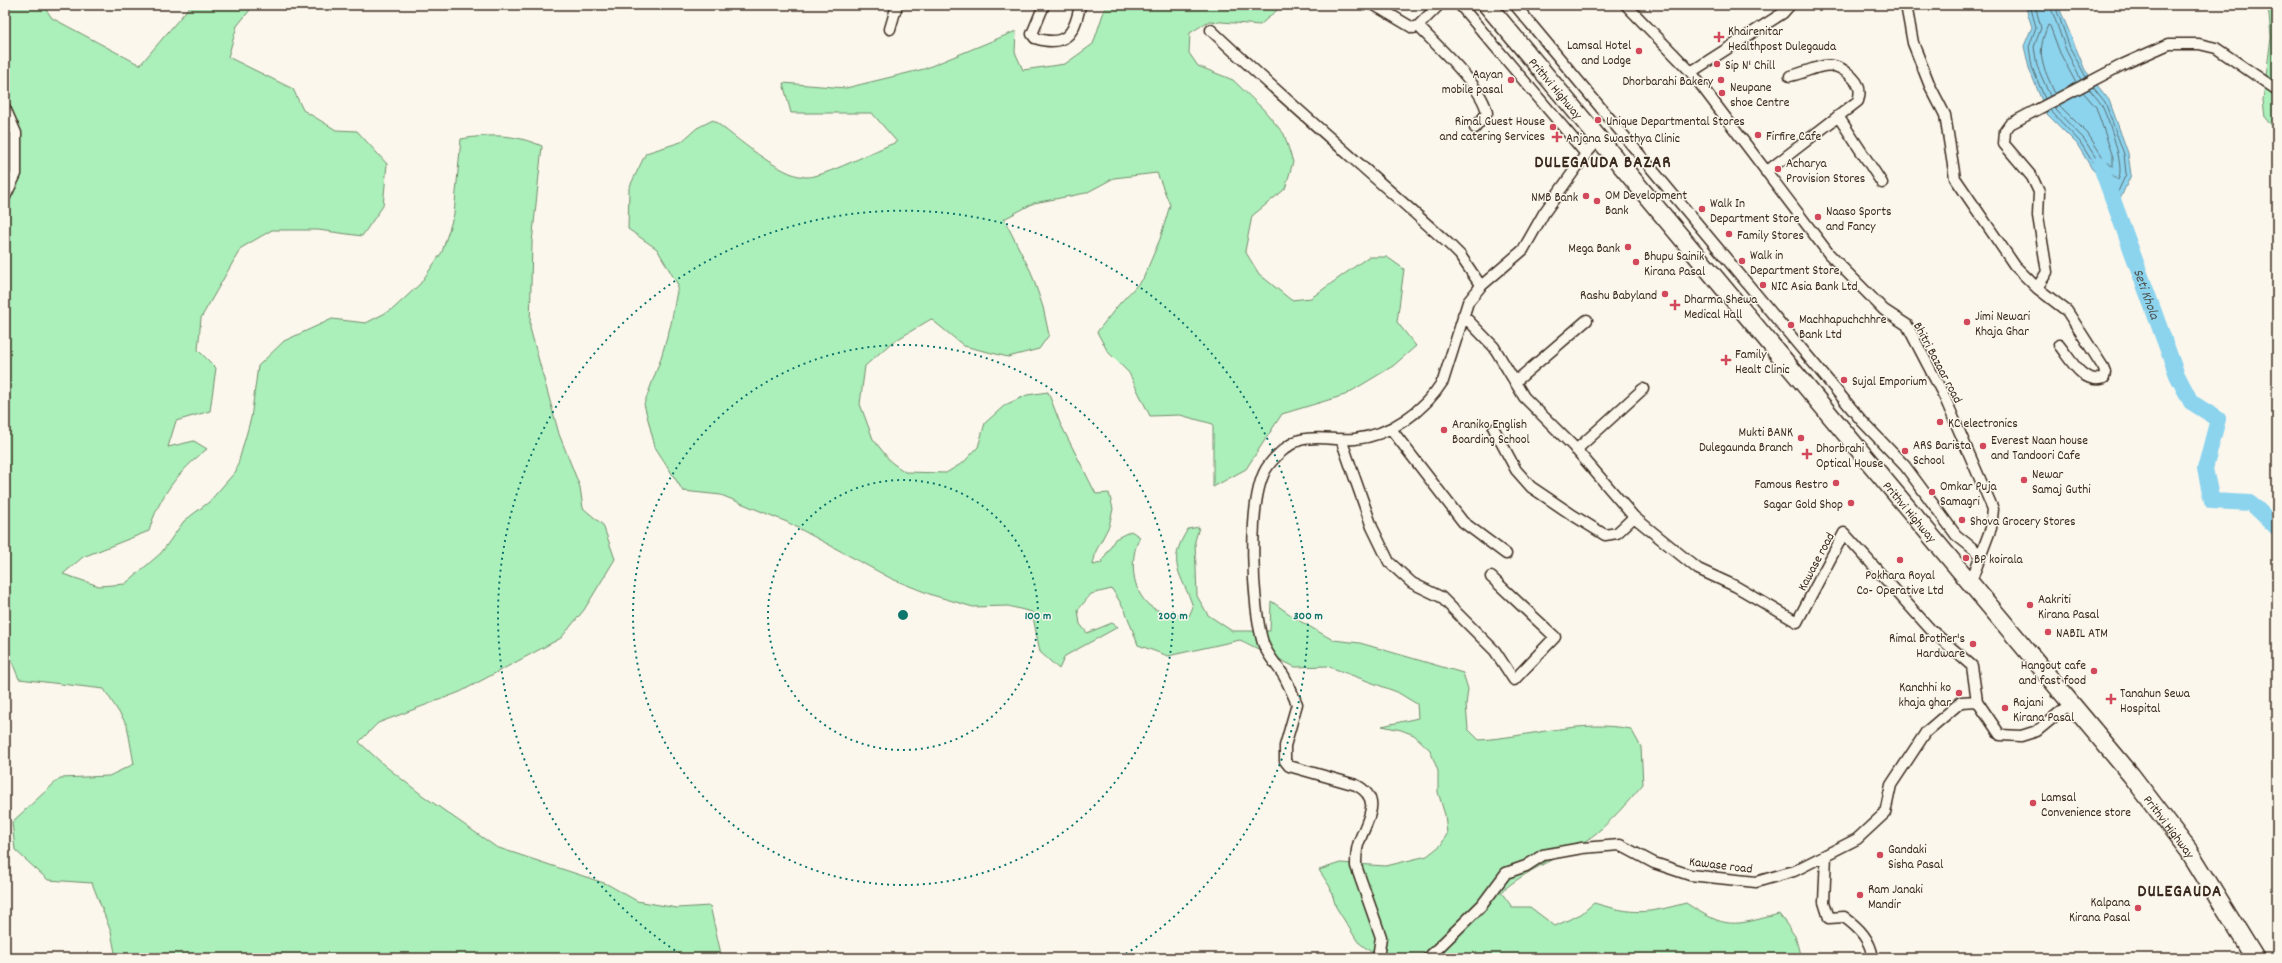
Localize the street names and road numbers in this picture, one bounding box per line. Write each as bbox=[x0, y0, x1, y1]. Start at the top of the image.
street label: Prithvi Highway bbox=[1523, 55, 1586, 125]
street label: Bhitri Bazaar road bbox=[1907, 319, 1966, 407]
street label: Prithvi Highway bbox=[1877, 478, 1940, 548]
street label: Kawase road bbox=[1794, 530, 1841, 595]
street label: Prithvi Highway bbox=[2138, 792, 2199, 863]
street label: Kawase road bbox=[1688, 853, 1753, 880]

